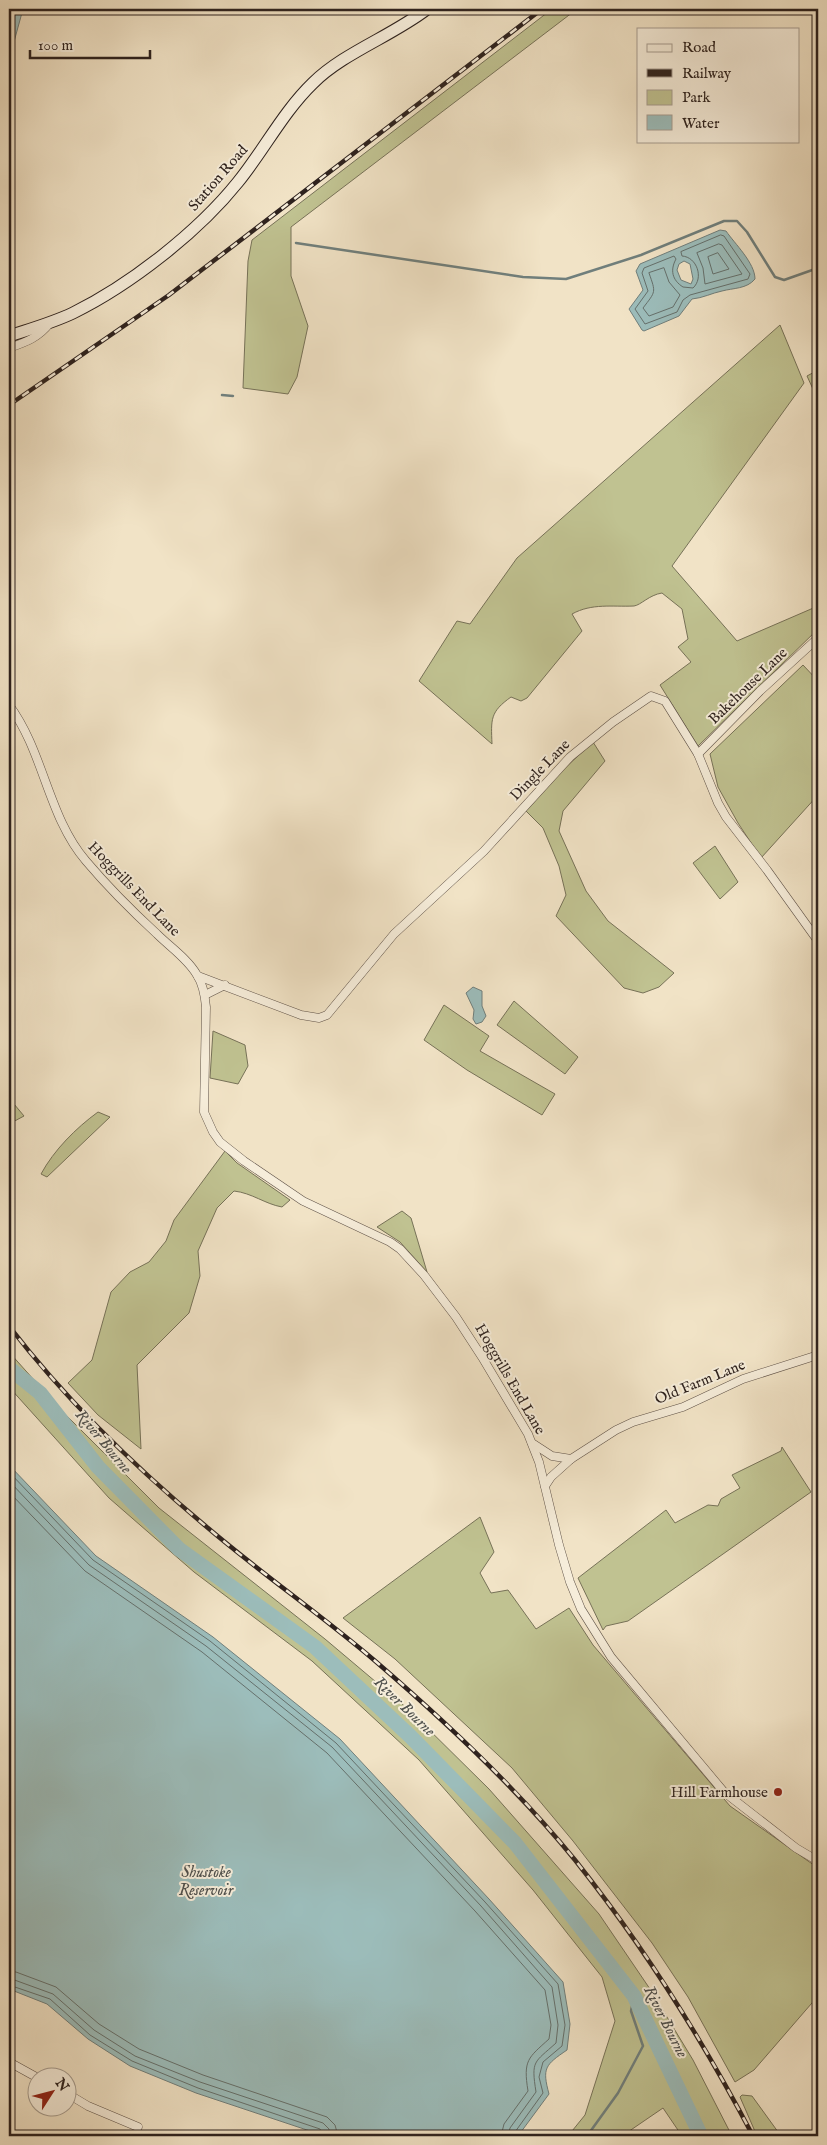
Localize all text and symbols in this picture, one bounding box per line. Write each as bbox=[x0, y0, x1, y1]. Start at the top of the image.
scale bar bbox=[30, 28, 150, 60]
legend bbox=[637, 28, 800, 142]
text: 100 m bbox=[38, 36, 74, 55]
text: Road bbox=[682, 38, 717, 57]
text: Railway bbox=[682, 64, 732, 83]
text: Park bbox=[682, 88, 712, 107]
text: Water bbox=[682, 114, 720, 133]
street label: Station Road bbox=[184, 140, 253, 215]
street label: Bakehouse Lane bbox=[705, 644, 792, 728]
street label: Dingle Lane bbox=[506, 735, 574, 805]
street label: Hoggrills End Lane bbox=[84, 837, 184, 941]
street label: Hoggrills End Lane bbox=[471, 1320, 550, 1438]
street label: Old Farm Lane bbox=[652, 1355, 748, 1409]
water label: River Bourne bbox=[70, 1406, 136, 1479]
water label: River Bourne bbox=[369, 1673, 440, 1742]
place label: Hill Farmhouse bbox=[671, 1783, 768, 1802]
marker: Hill Farmhouse bbox=[772, 1786, 784, 1798]
water label: Shustoke Reservoir bbox=[179, 1863, 235, 1901]
water label: River Bourne bbox=[638, 1983, 692, 2062]
north arrow bbox=[28, 2068, 78, 2118]
text: N bbox=[50, 2074, 73, 2095]

